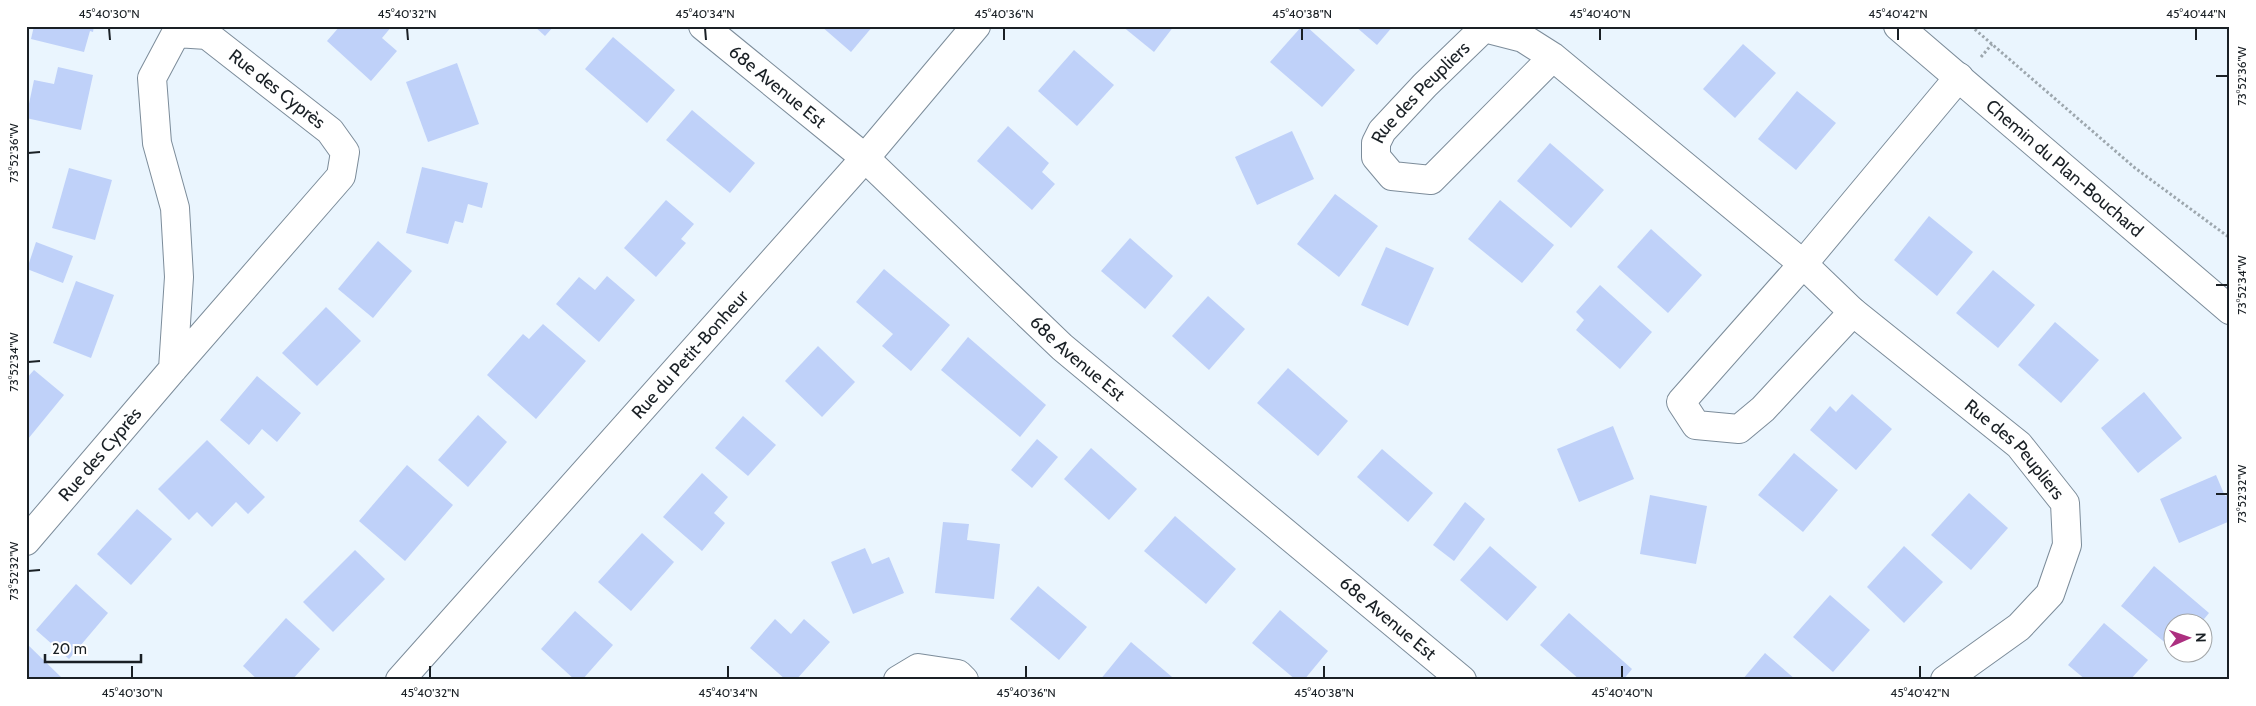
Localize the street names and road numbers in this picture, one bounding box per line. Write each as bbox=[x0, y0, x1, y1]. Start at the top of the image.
street label: Rue des Peupliers bbox=[1367, 37, 1474, 147]
street label: 68e Avenue Est bbox=[724, 41, 831, 133]
street label: Rue des Cyprès bbox=[224, 45, 330, 133]
street label: Chemin du Plan-Bouchard bbox=[1981, 95, 2148, 242]
street label: Rue du Petit-Bonheur bbox=[627, 285, 753, 423]
street label: 68e Avenue Est bbox=[1025, 311, 1129, 406]
street label: Rue des Peupliers bbox=[1960, 395, 2069, 504]
street label: Rue des Cyprès bbox=[54, 403, 146, 506]
street label: 68e Avenue Est bbox=[1335, 572, 1441, 665]

